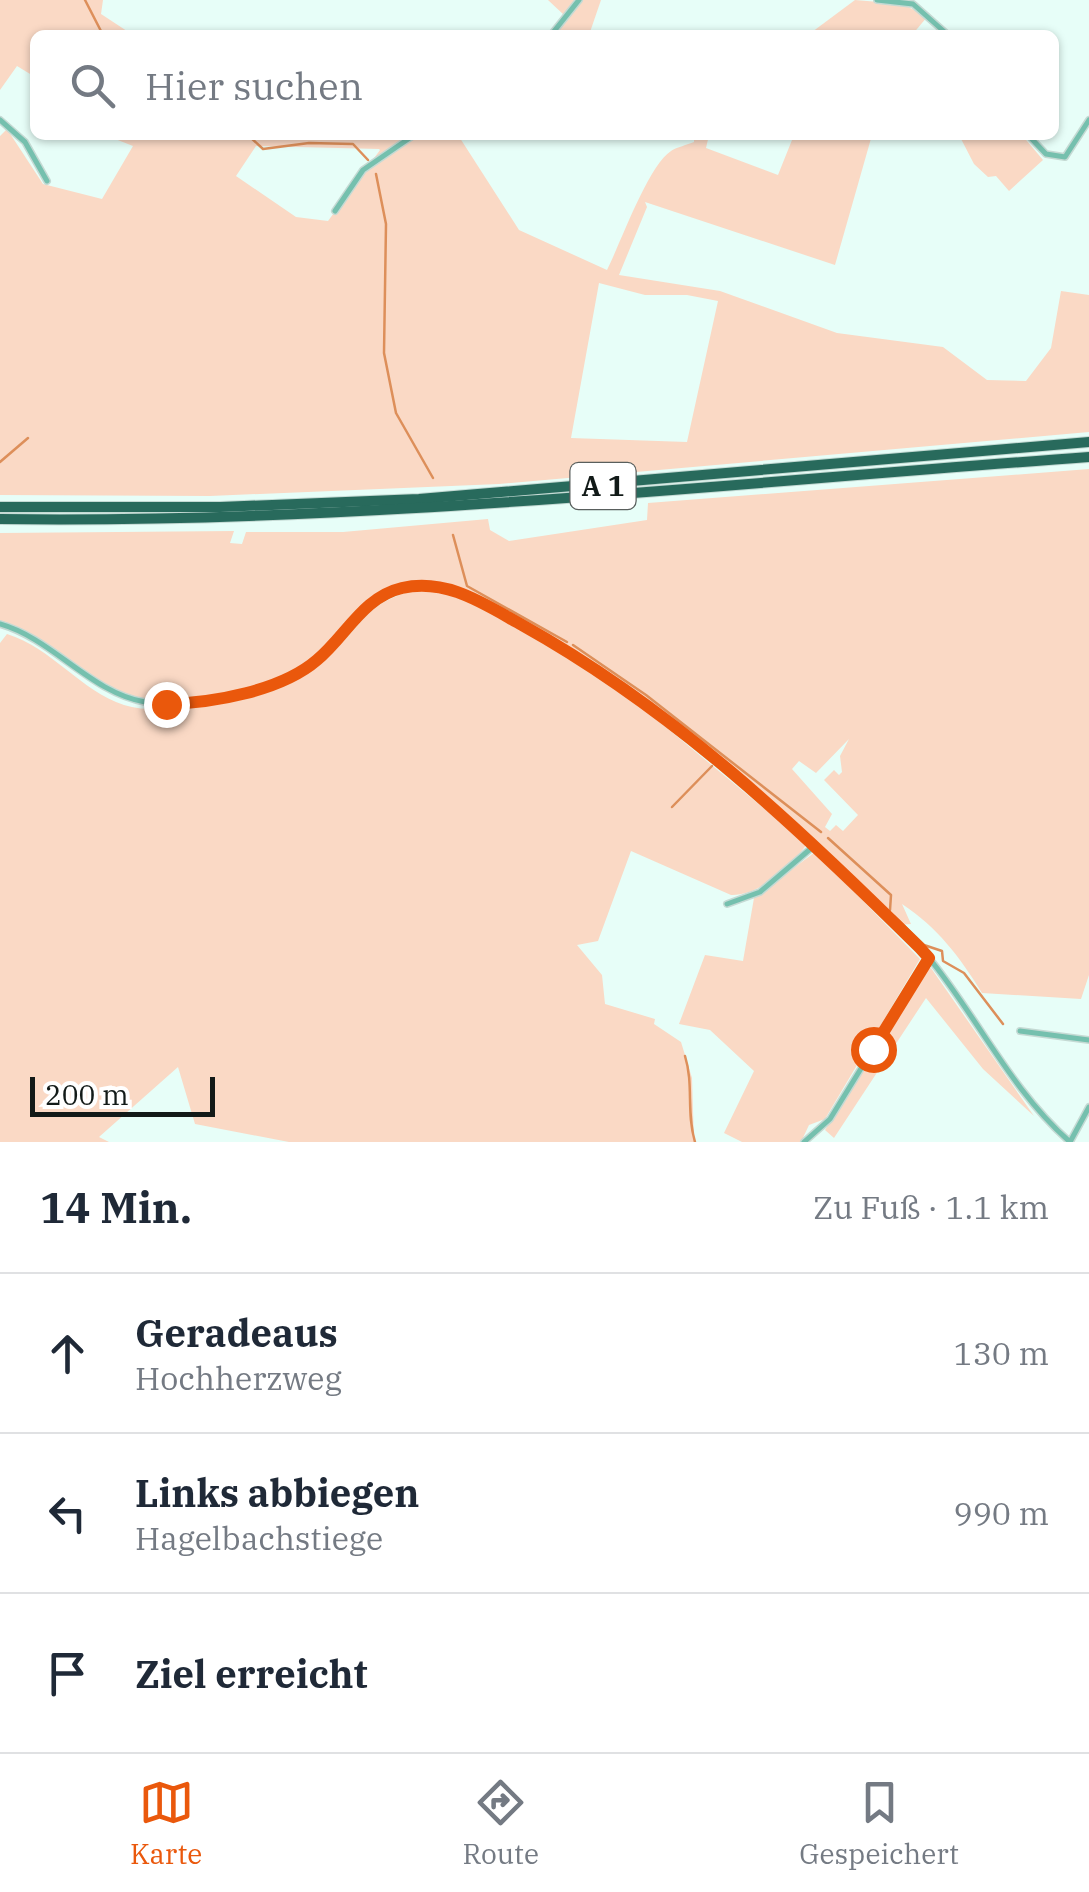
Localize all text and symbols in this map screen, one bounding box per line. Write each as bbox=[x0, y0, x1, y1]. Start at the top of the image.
search box bbox=[30, 30, 1059, 140]
icon: search bbox=[65, 58, 120, 113]
text: Hier suchen bbox=[145, 61, 363, 110]
road number: A 1 bbox=[570, 463, 636, 509]
route end bbox=[144, 682, 190, 728]
route start bbox=[851, 1027, 897, 1073]
scale bar bbox=[30, 1072, 215, 1116]
text: 200 m bbox=[45, 1076, 129, 1113]
text: 14 Min. bbox=[40, 1180, 192, 1235]
text: Zu Fuß · 1.1 km bbox=[813, 1186, 1049, 1228]
text: Geradeaus bbox=[135, 1308, 338, 1357]
icon: ahead bbox=[40, 1326, 95, 1381]
text: 130 m bbox=[953, 1332, 1049, 1374]
text: Hochherzweg bbox=[135, 1357, 342, 1399]
text: Links abbiegen bbox=[135, 1468, 419, 1517]
icon: left bbox=[40, 1486, 95, 1541]
text: 990 m bbox=[953, 1492, 1049, 1534]
text: Hagelbachstiege bbox=[135, 1517, 383, 1559]
icon: arrive bbox=[40, 1646, 95, 1701]
text: Ziel erreicht bbox=[135, 1649, 368, 1698]
tab: Karte bbox=[130, 1775, 202, 1872]
tab: Route bbox=[463, 1775, 539, 1872]
tab: Gespeichert bbox=[799, 1775, 959, 1872]

